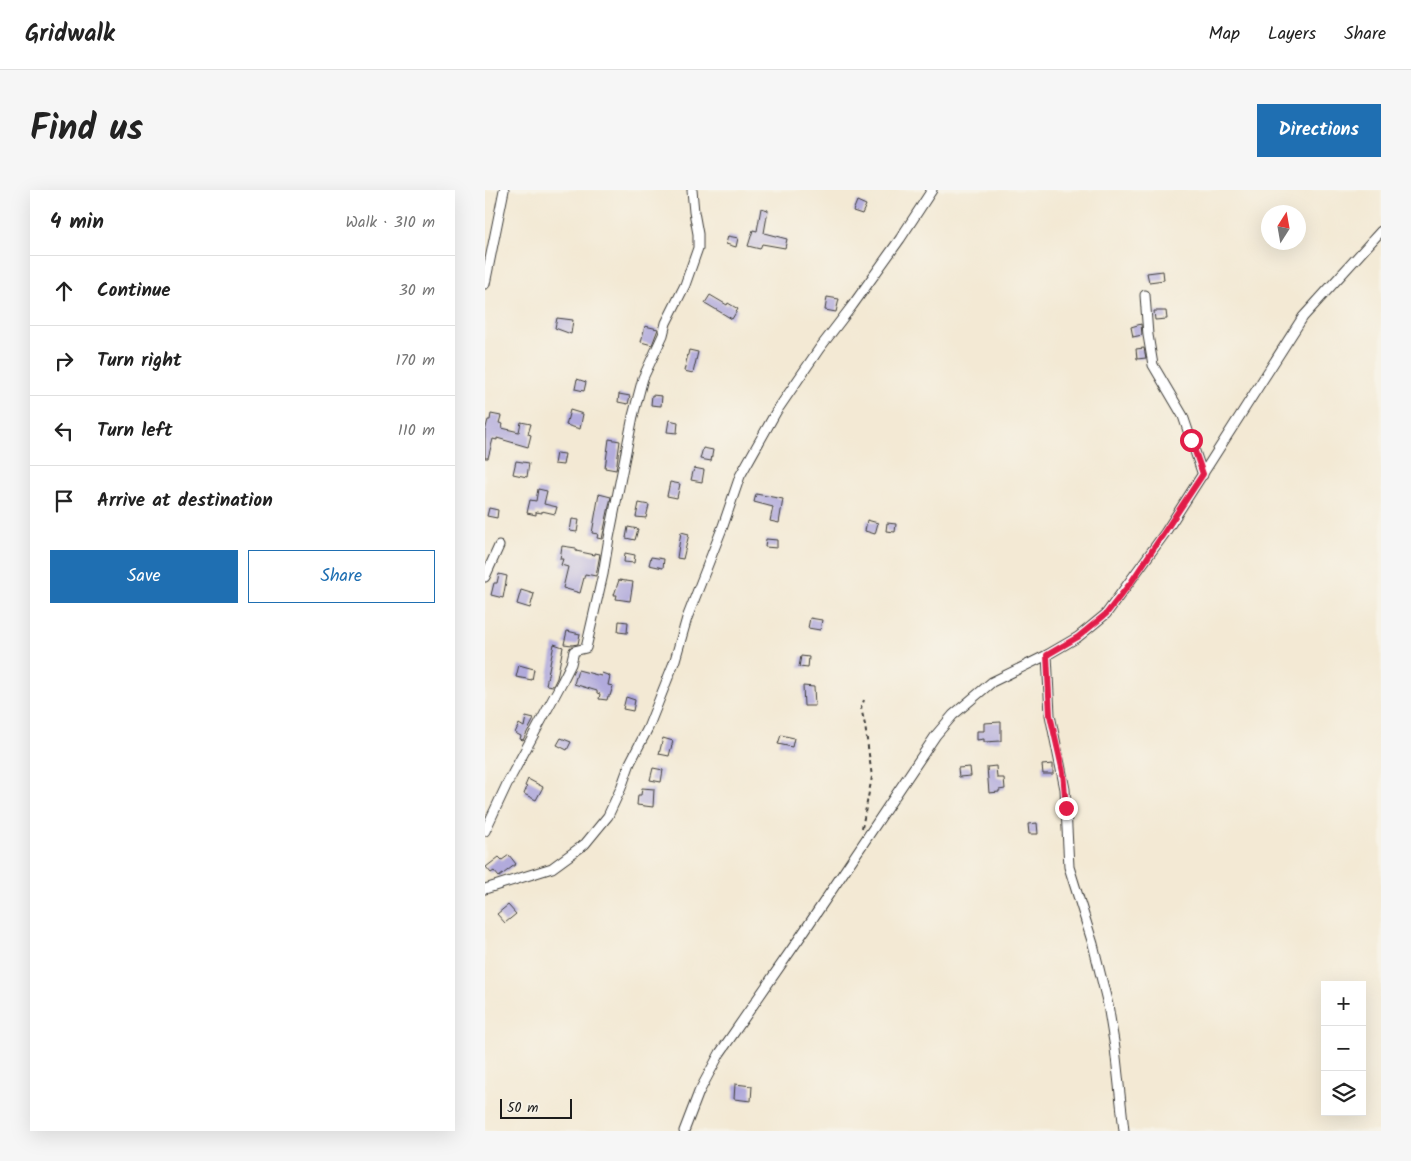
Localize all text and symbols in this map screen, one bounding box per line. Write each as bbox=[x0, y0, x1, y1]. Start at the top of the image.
text: Gridwalk bbox=[25, 15, 115, 54]
text: Map bbox=[1209, 20, 1240, 49]
text: Layers bbox=[1268, 20, 1316, 49]
text: Share bbox=[1344, 20, 1386, 49]
text: Find us bbox=[30, 102, 143, 158]
button: Directions bbox=[1257, 104, 1381, 157]
north arrow bbox=[1261, 205, 1306, 250]
text: 4 min bbox=[50, 206, 104, 239]
text: Walk · 310 m bbox=[346, 210, 435, 235]
text: Continue bbox=[97, 276, 170, 306]
icon: ahead bbox=[50, 277, 78, 305]
text: 30 m bbox=[399, 278, 435, 303]
text: Turn right bbox=[97, 346, 182, 376]
icon: right bbox=[50, 347, 78, 375]
text: 170 m bbox=[395, 348, 435, 373]
text: Turn left bbox=[97, 416, 172, 446]
icon: left bbox=[50, 417, 78, 445]
text: 110 m bbox=[398, 418, 435, 443]
route start bbox=[1180, 429, 1203, 452]
text: Arrive at destination bbox=[97, 486, 273, 516]
icon: arrive bbox=[50, 487, 78, 515]
button: Save bbox=[50, 550, 238, 603]
button: Share bbox=[248, 550, 435, 603]
route end bbox=[1055, 797, 1078, 820]
map controls bbox=[1321, 981, 1366, 1116]
button: + bbox=[1321, 981, 1366, 1026]
button: − bbox=[1321, 1026, 1366, 1071]
button: layers bbox=[1321, 1071, 1366, 1116]
scale bar bbox=[500, 1096, 573, 1119]
text: 50 m bbox=[507, 1097, 538, 1119]

